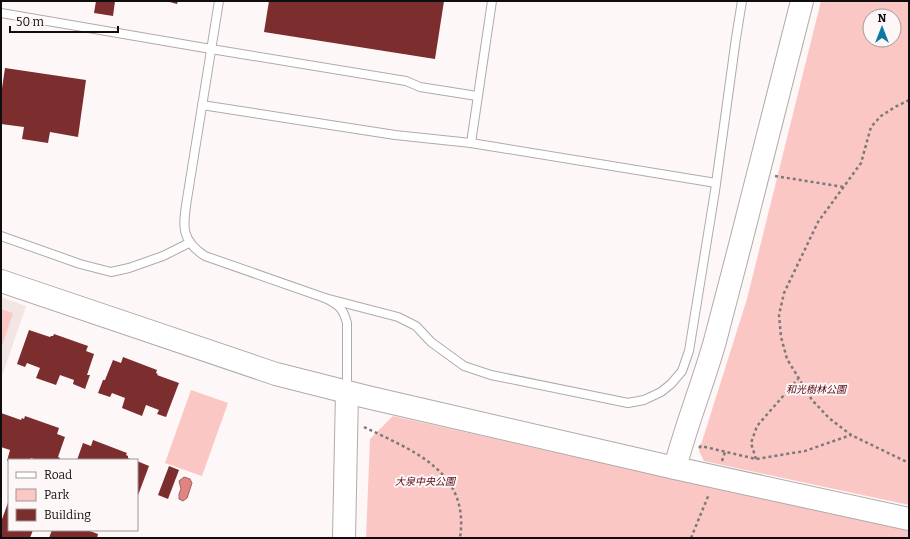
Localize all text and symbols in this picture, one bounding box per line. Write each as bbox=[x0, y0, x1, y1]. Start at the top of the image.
scale bar bbox=[10, 8, 118, 34]
north arrow bbox=[862, 8, 902, 48]
text: N bbox=[878, 12, 887, 25]
text: 50 m bbox=[16, 15, 45, 29]
park label: 和光樹林公園 bbox=[786, 384, 848, 396]
legend bbox=[8, 459, 138, 531]
text: Road bbox=[44, 468, 72, 482]
park label: 大泉中央公園 bbox=[395, 476, 457, 488]
text: Park bbox=[44, 488, 70, 502]
text: Building bbox=[44, 508, 91, 522]

